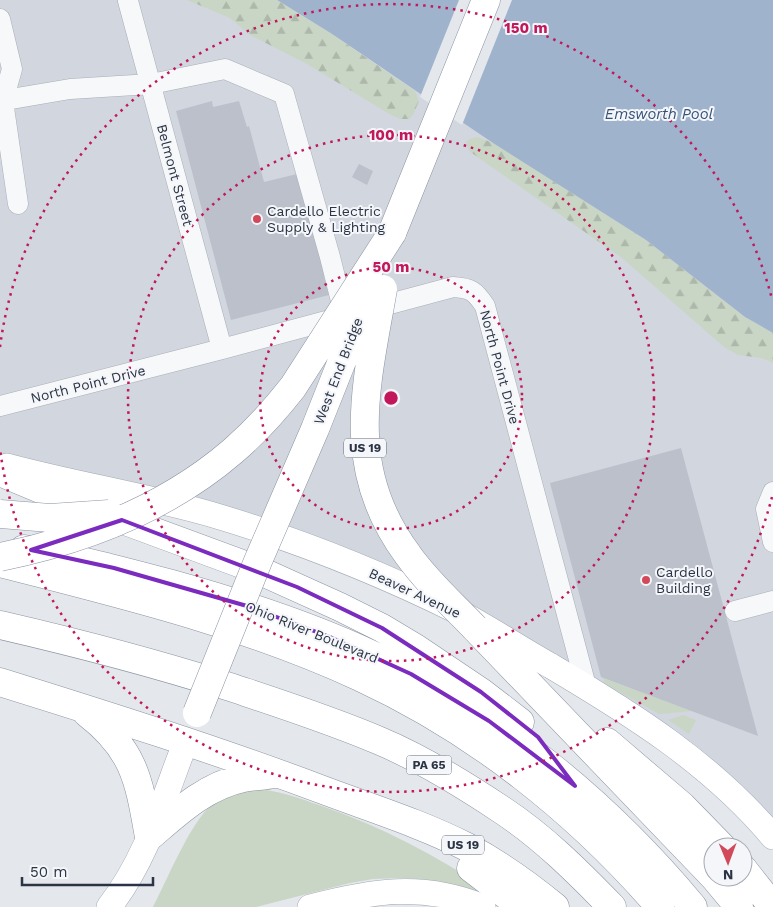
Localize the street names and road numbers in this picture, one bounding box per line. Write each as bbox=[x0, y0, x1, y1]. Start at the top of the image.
street label: Belmont Street bbox=[154, 122, 196, 228]
street label: North Point Drive bbox=[477, 308, 523, 426]
street label: West End Bridge bbox=[310, 315, 366, 427]
street label: North Point Drive bbox=[29, 362, 147, 406]
road number: US 19 bbox=[344, 438, 386, 458]
street label: Beaver Avenue bbox=[367, 565, 463, 621]
street label: Ohio River Boulevard bbox=[243, 598, 381, 666]
road number: PA 65 bbox=[406, 756, 452, 774]
road number: US 19 bbox=[442, 836, 484, 854]

